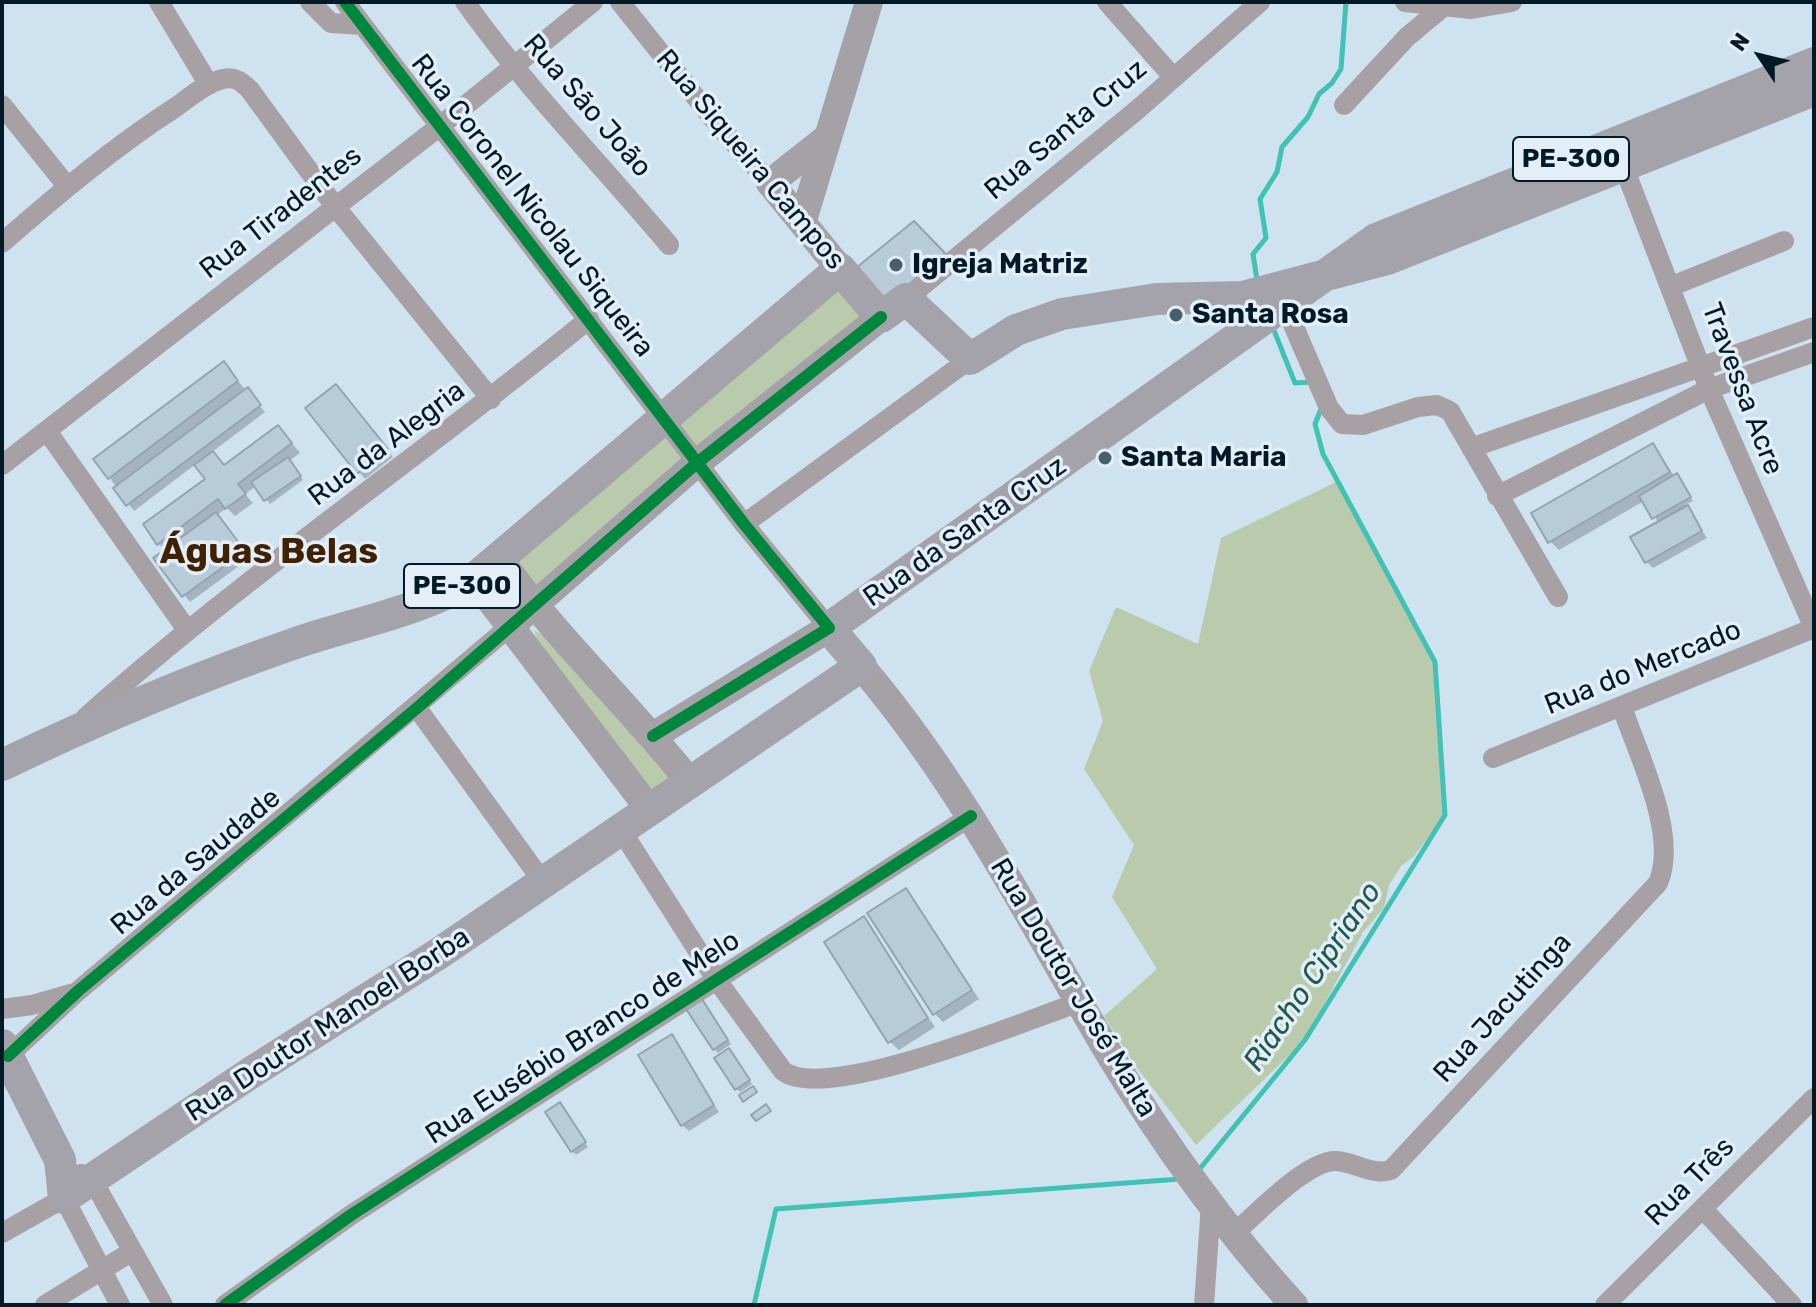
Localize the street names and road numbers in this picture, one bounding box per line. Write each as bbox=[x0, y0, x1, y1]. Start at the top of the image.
street label: Rua São João bbox=[516, 28, 658, 184]
street label: Rua Siqueira Campos bbox=[648, 43, 852, 277]
street label: Rua Coronel Nicolau Siqueira bbox=[403, 48, 661, 364]
street label: Rua Santa Cruz bbox=[978, 53, 1154, 207]
road number: PE-300 bbox=[1513, 137, 1629, 181]
street label: Rua Tiradentes bbox=[193, 139, 369, 287]
street label: Travessa Acre bbox=[1694, 298, 1790, 480]
street label: Rua da Alegria bbox=[302, 374, 472, 514]
street label: Rua da Santa Cruz bbox=[857, 449, 1073, 615]
road number: PE-300 bbox=[404, 564, 520, 608]
street label: Rua do Mercado bbox=[1540, 613, 1746, 723]
street label: Rua da Saudade bbox=[105, 781, 287, 943]
street label: Rua Doutor José Malta bbox=[982, 853, 1164, 1123]
street label: Rua Doutor Manoel Borba bbox=[180, 921, 476, 1129]
street label: Rua Eusébio Branco de Melo bbox=[420, 924, 746, 1152]
street label: Rua Jacutinga bbox=[1427, 926, 1579, 1090]
street label: Rua Três bbox=[1639, 1131, 1741, 1233]

